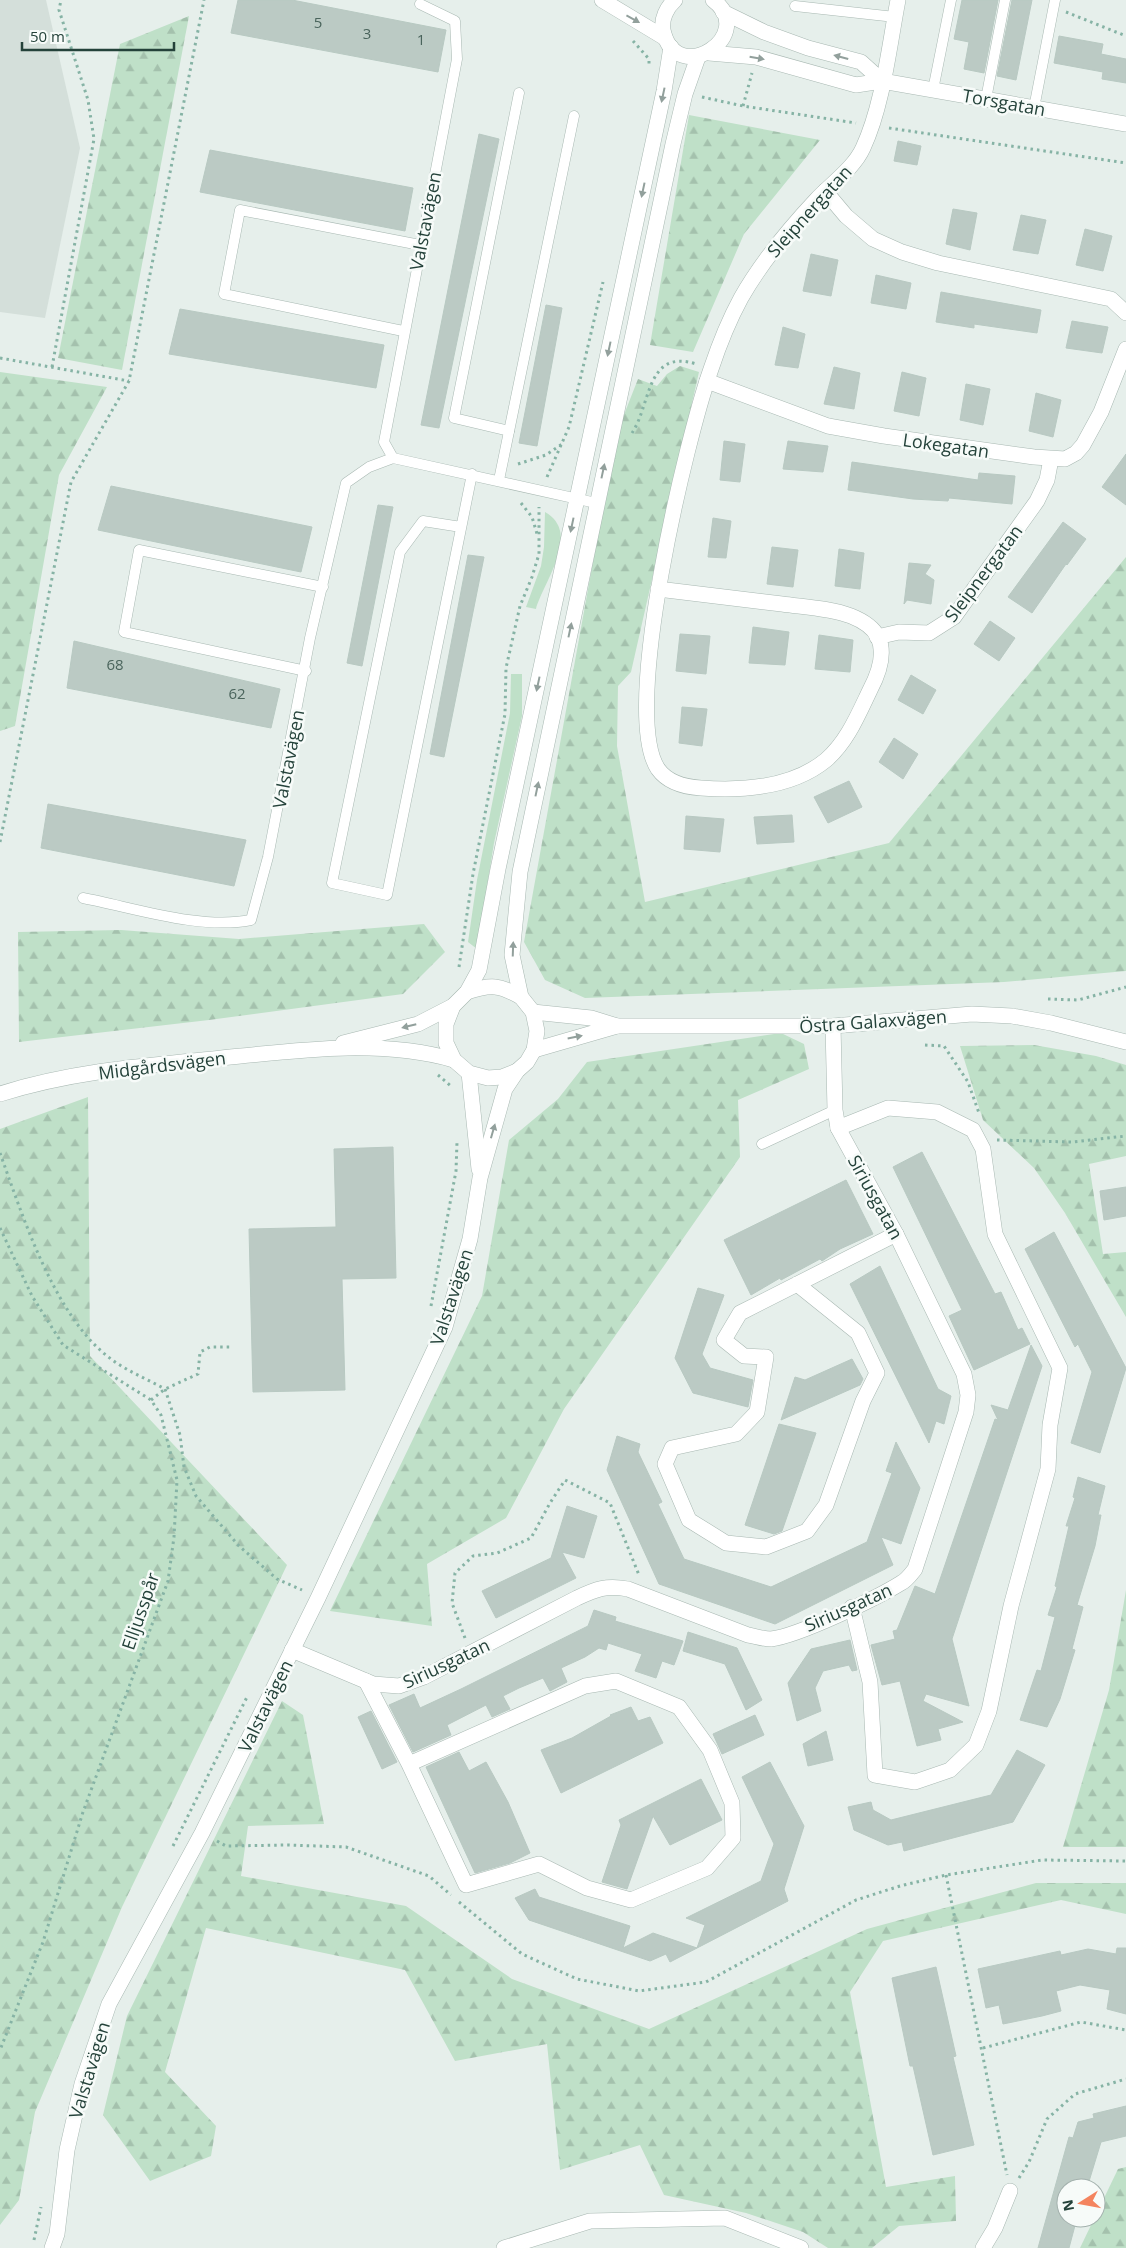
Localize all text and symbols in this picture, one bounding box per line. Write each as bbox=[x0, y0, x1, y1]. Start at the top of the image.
house number: 5 bbox=[314, 12, 322, 32]
one-way arrow bbox=[626, 15, 641, 23]
scale bar bbox=[22, 20, 175, 52]
house number: 3 bbox=[363, 23, 371, 43]
text: 50 m bbox=[30, 26, 65, 46]
house number: 1 bbox=[417, 29, 425, 49]
one-way arrow bbox=[834, 52, 849, 60]
one-way arrow bbox=[749, 54, 765, 62]
street label: Torsgatan bbox=[961, 83, 1047, 121]
one-way arrow bbox=[659, 87, 667, 102]
street label: Sleipnergatan bbox=[761, 160, 857, 262]
street label: Valstavägen bbox=[404, 170, 446, 272]
one-way arrow bbox=[638, 182, 646, 198]
one-way arrow bbox=[605, 341, 613, 357]
street label: Lokegatan bbox=[901, 427, 991, 463]
one-way arrow bbox=[599, 463, 607, 478]
one-way arrow bbox=[568, 517, 576, 532]
street label: Sleipnergatan bbox=[939, 520, 1027, 626]
one-way arrow bbox=[566, 622, 574, 637]
house number: 68 bbox=[106, 654, 124, 674]
one-way arrow bbox=[534, 676, 542, 691]
house number: 62 bbox=[228, 683, 246, 703]
street label: Valstavägen bbox=[267, 708, 309, 810]
one-way arrow bbox=[533, 781, 541, 797]
one-way arrow bbox=[509, 941, 517, 957]
street label: Östra Galaxvägen bbox=[798, 1004, 948, 1038]
one-way arrow bbox=[402, 1022, 417, 1030]
one-way arrow bbox=[568, 1033, 584, 1041]
street label: Midgårdsvägen bbox=[97, 1045, 227, 1085]
one-way arrow bbox=[489, 1123, 497, 1138]
street label: Siriusgatan bbox=[843, 1150, 909, 1244]
street label: Valstavägen bbox=[424, 1246, 478, 1348]
street label: Elljusspår bbox=[116, 1569, 165, 1653]
street label: Siriusgatan bbox=[801, 1577, 895, 1637]
street label: Siriusgatan bbox=[399, 1632, 493, 1694]
street label: Valstavägen bbox=[232, 1656, 298, 1756]
street label: Valstavägen bbox=[63, 2019, 115, 2121]
north arrow bbox=[1056, 2178, 1106, 2228]
text: N bbox=[1057, 2198, 1078, 2213]

